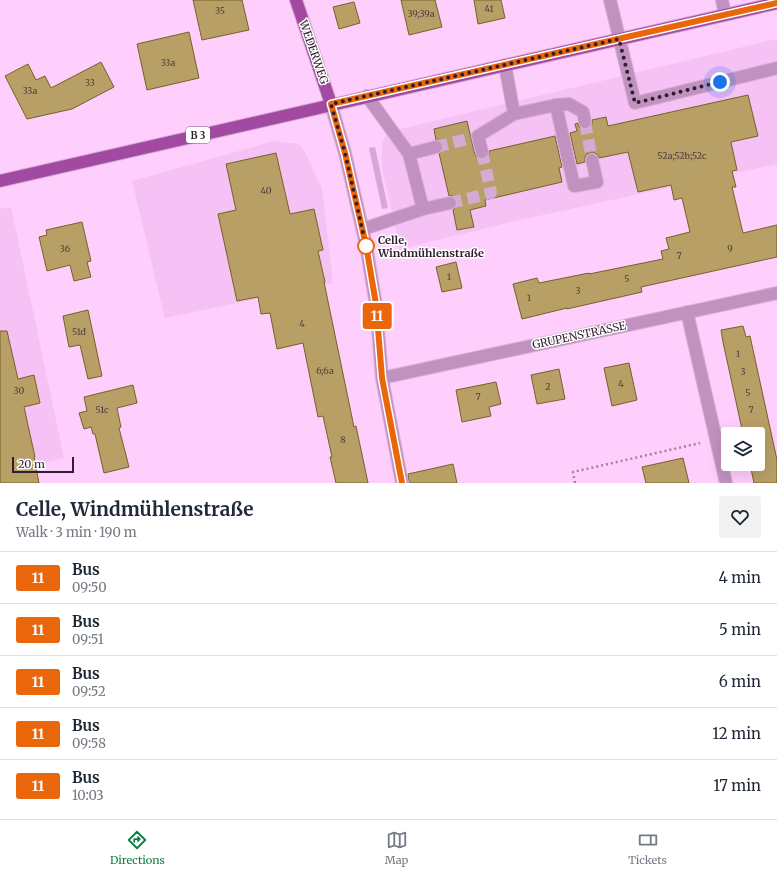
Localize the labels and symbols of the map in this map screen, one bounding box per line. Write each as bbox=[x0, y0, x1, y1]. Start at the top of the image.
house number: 41 bbox=[485, 3, 493, 14]
house number: 35 bbox=[215, 5, 225, 16]
house number: 39;39a bbox=[407, 8, 435, 19]
street label: WEDERWEG bbox=[296, 17, 331, 86]
house number: 33a bbox=[161, 57, 176, 68]
your location bbox=[710, 72, 730, 92]
house number: 33 bbox=[85, 77, 95, 88]
house number: 33a bbox=[23, 85, 38, 96]
road number: B 3 bbox=[186, 127, 210, 143]
house number: 52a;52b;52c bbox=[657, 150, 707, 161]
house number: 40 bbox=[260, 185, 272, 196]
place label: Celle, Windmühlenstraße bbox=[377, 233, 484, 260]
marker: Celle, Windmühlenstraße bbox=[357, 237, 375, 255]
house number: 36 bbox=[60, 243, 71, 254]
house number: 9 bbox=[727, 243, 733, 254]
house number: 7 bbox=[676, 250, 682, 261]
house number: 1 bbox=[447, 271, 451, 282]
house number: 5 bbox=[624, 273, 630, 284]
house number: 3 bbox=[575, 285, 581, 296]
house number: 1 bbox=[527, 292, 531, 303]
line badge: 11 bbox=[359, 303, 395, 329]
house number: 4 bbox=[299, 318, 305, 329]
street label: GRUPENSTRASSE bbox=[531, 318, 627, 352]
house number: 51d bbox=[72, 326, 87, 337]
house number: 1 bbox=[736, 348, 740, 359]
house number: 6;6a bbox=[316, 365, 334, 376]
house number: 3 bbox=[740, 366, 746, 377]
house number: 4 bbox=[618, 378, 624, 389]
house number: 2 bbox=[545, 381, 551, 392]
house number: 30 bbox=[14, 385, 25, 396]
house number: 5 bbox=[745, 387, 751, 398]
house number: 7 bbox=[475, 391, 481, 402]
house number: 51c bbox=[95, 404, 109, 415]
house number: 7 bbox=[748, 404, 754, 415]
house number: 8 bbox=[340, 434, 346, 445]
scale bar bbox=[12, 455, 74, 474]

